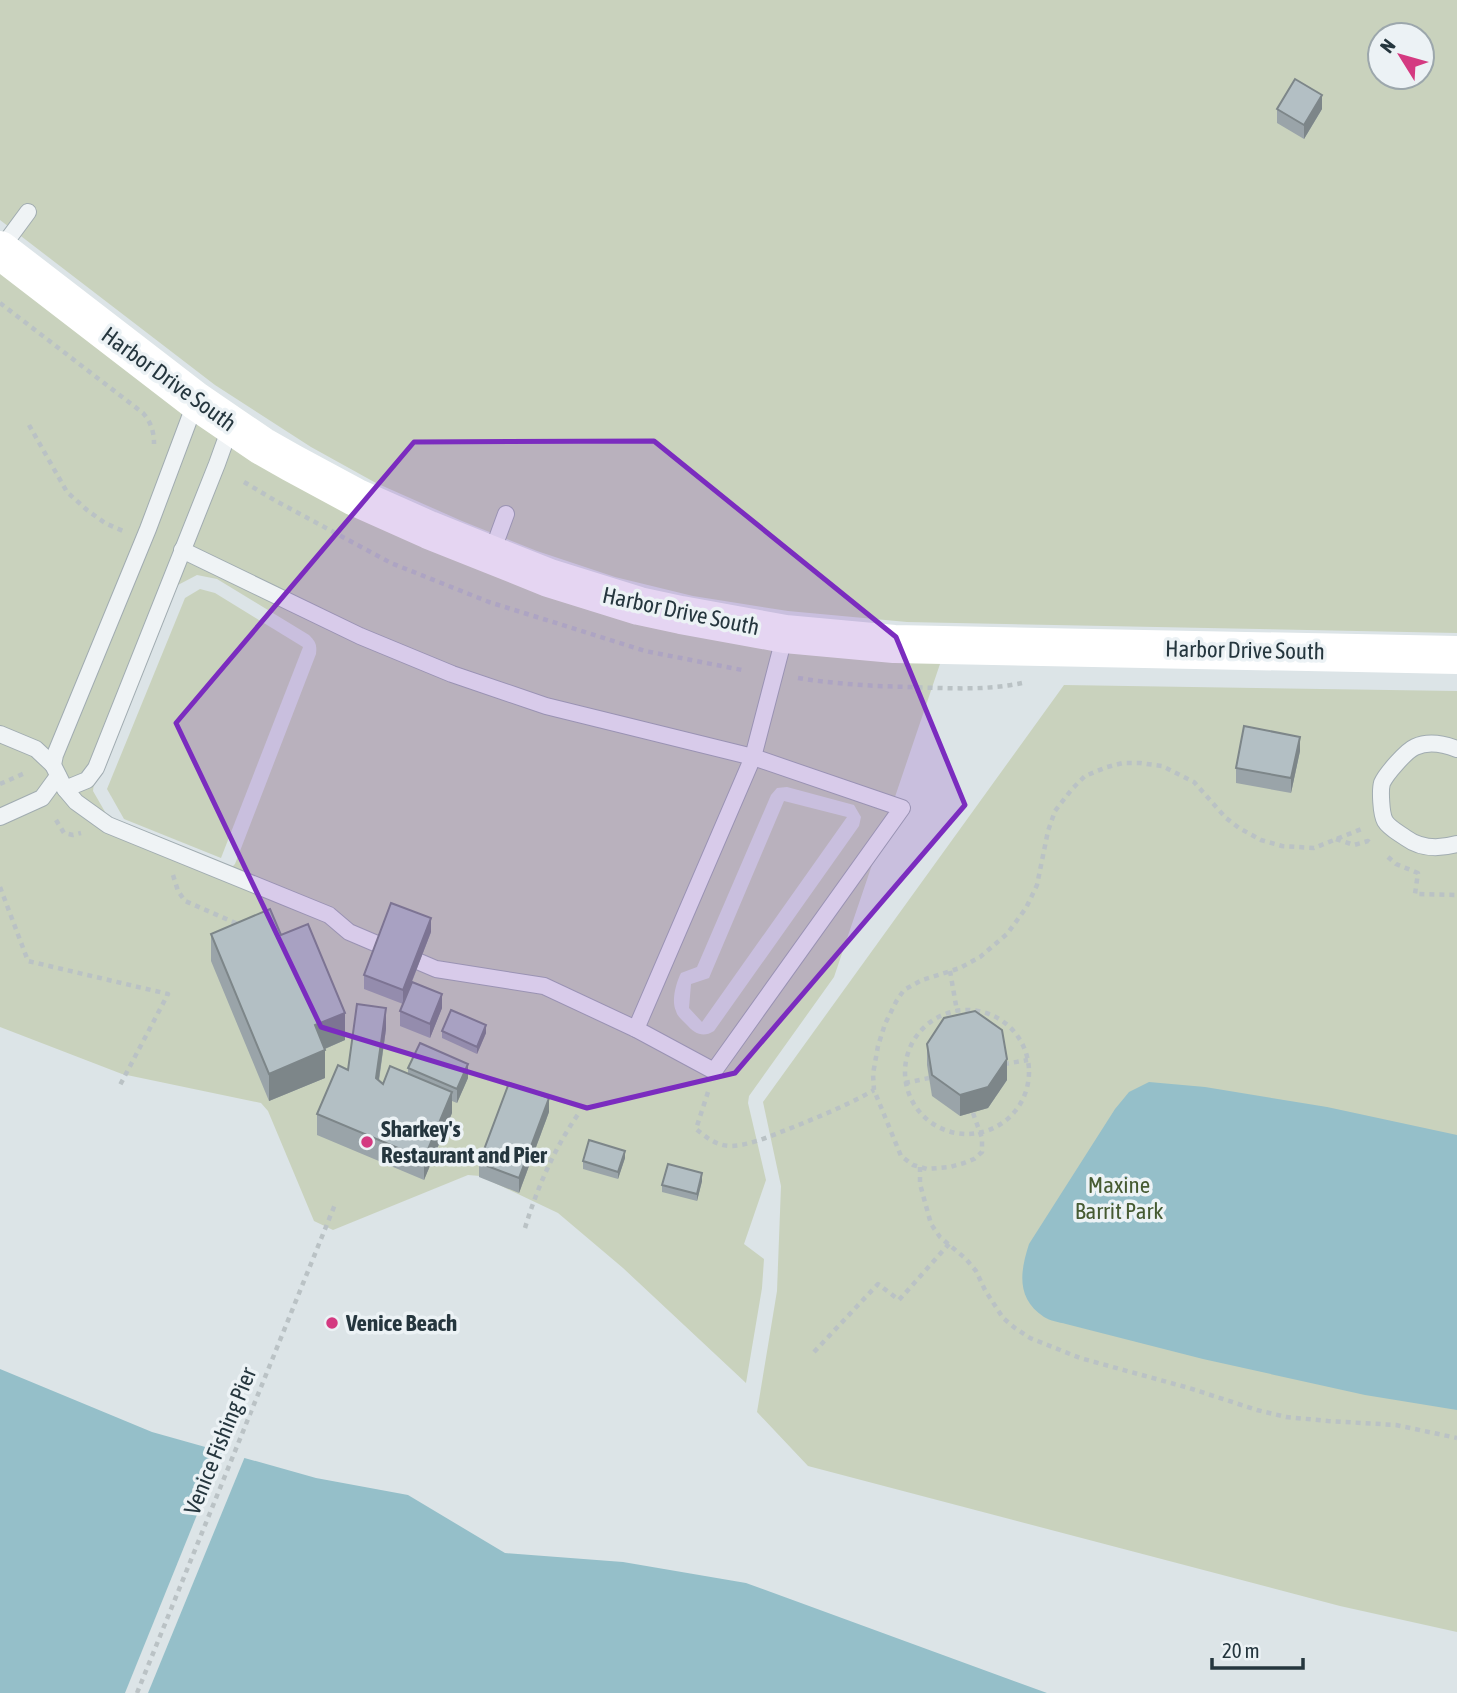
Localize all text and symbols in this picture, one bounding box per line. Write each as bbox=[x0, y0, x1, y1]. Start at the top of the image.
north arrow bbox=[1366, 21, 1436, 91]
text: N bbox=[1375, 35, 1400, 57]
street label: Harbor Drive South bbox=[97, 322, 241, 436]
street label: Harbor Drive South bbox=[600, 582, 762, 640]
street label: Harbor Drive South bbox=[1165, 636, 1325, 664]
place label: Sharkey's Restaurant and Pier bbox=[381, 1116, 548, 1168]
marker: Sharkey's Restaurant and Pier bbox=[359, 1134, 375, 1150]
park label: Maxine Barrit Park bbox=[1075, 1172, 1163, 1224]
place label: Venice Beach bbox=[345, 1310, 457, 1336]
marker: Venice Beach bbox=[324, 1315, 340, 1331]
street label: Venice Fishing Pier bbox=[179, 1363, 262, 1518]
scale bar bbox=[1212, 1626, 1303, 1670]
text: 20 m bbox=[1222, 1638, 1260, 1662]

